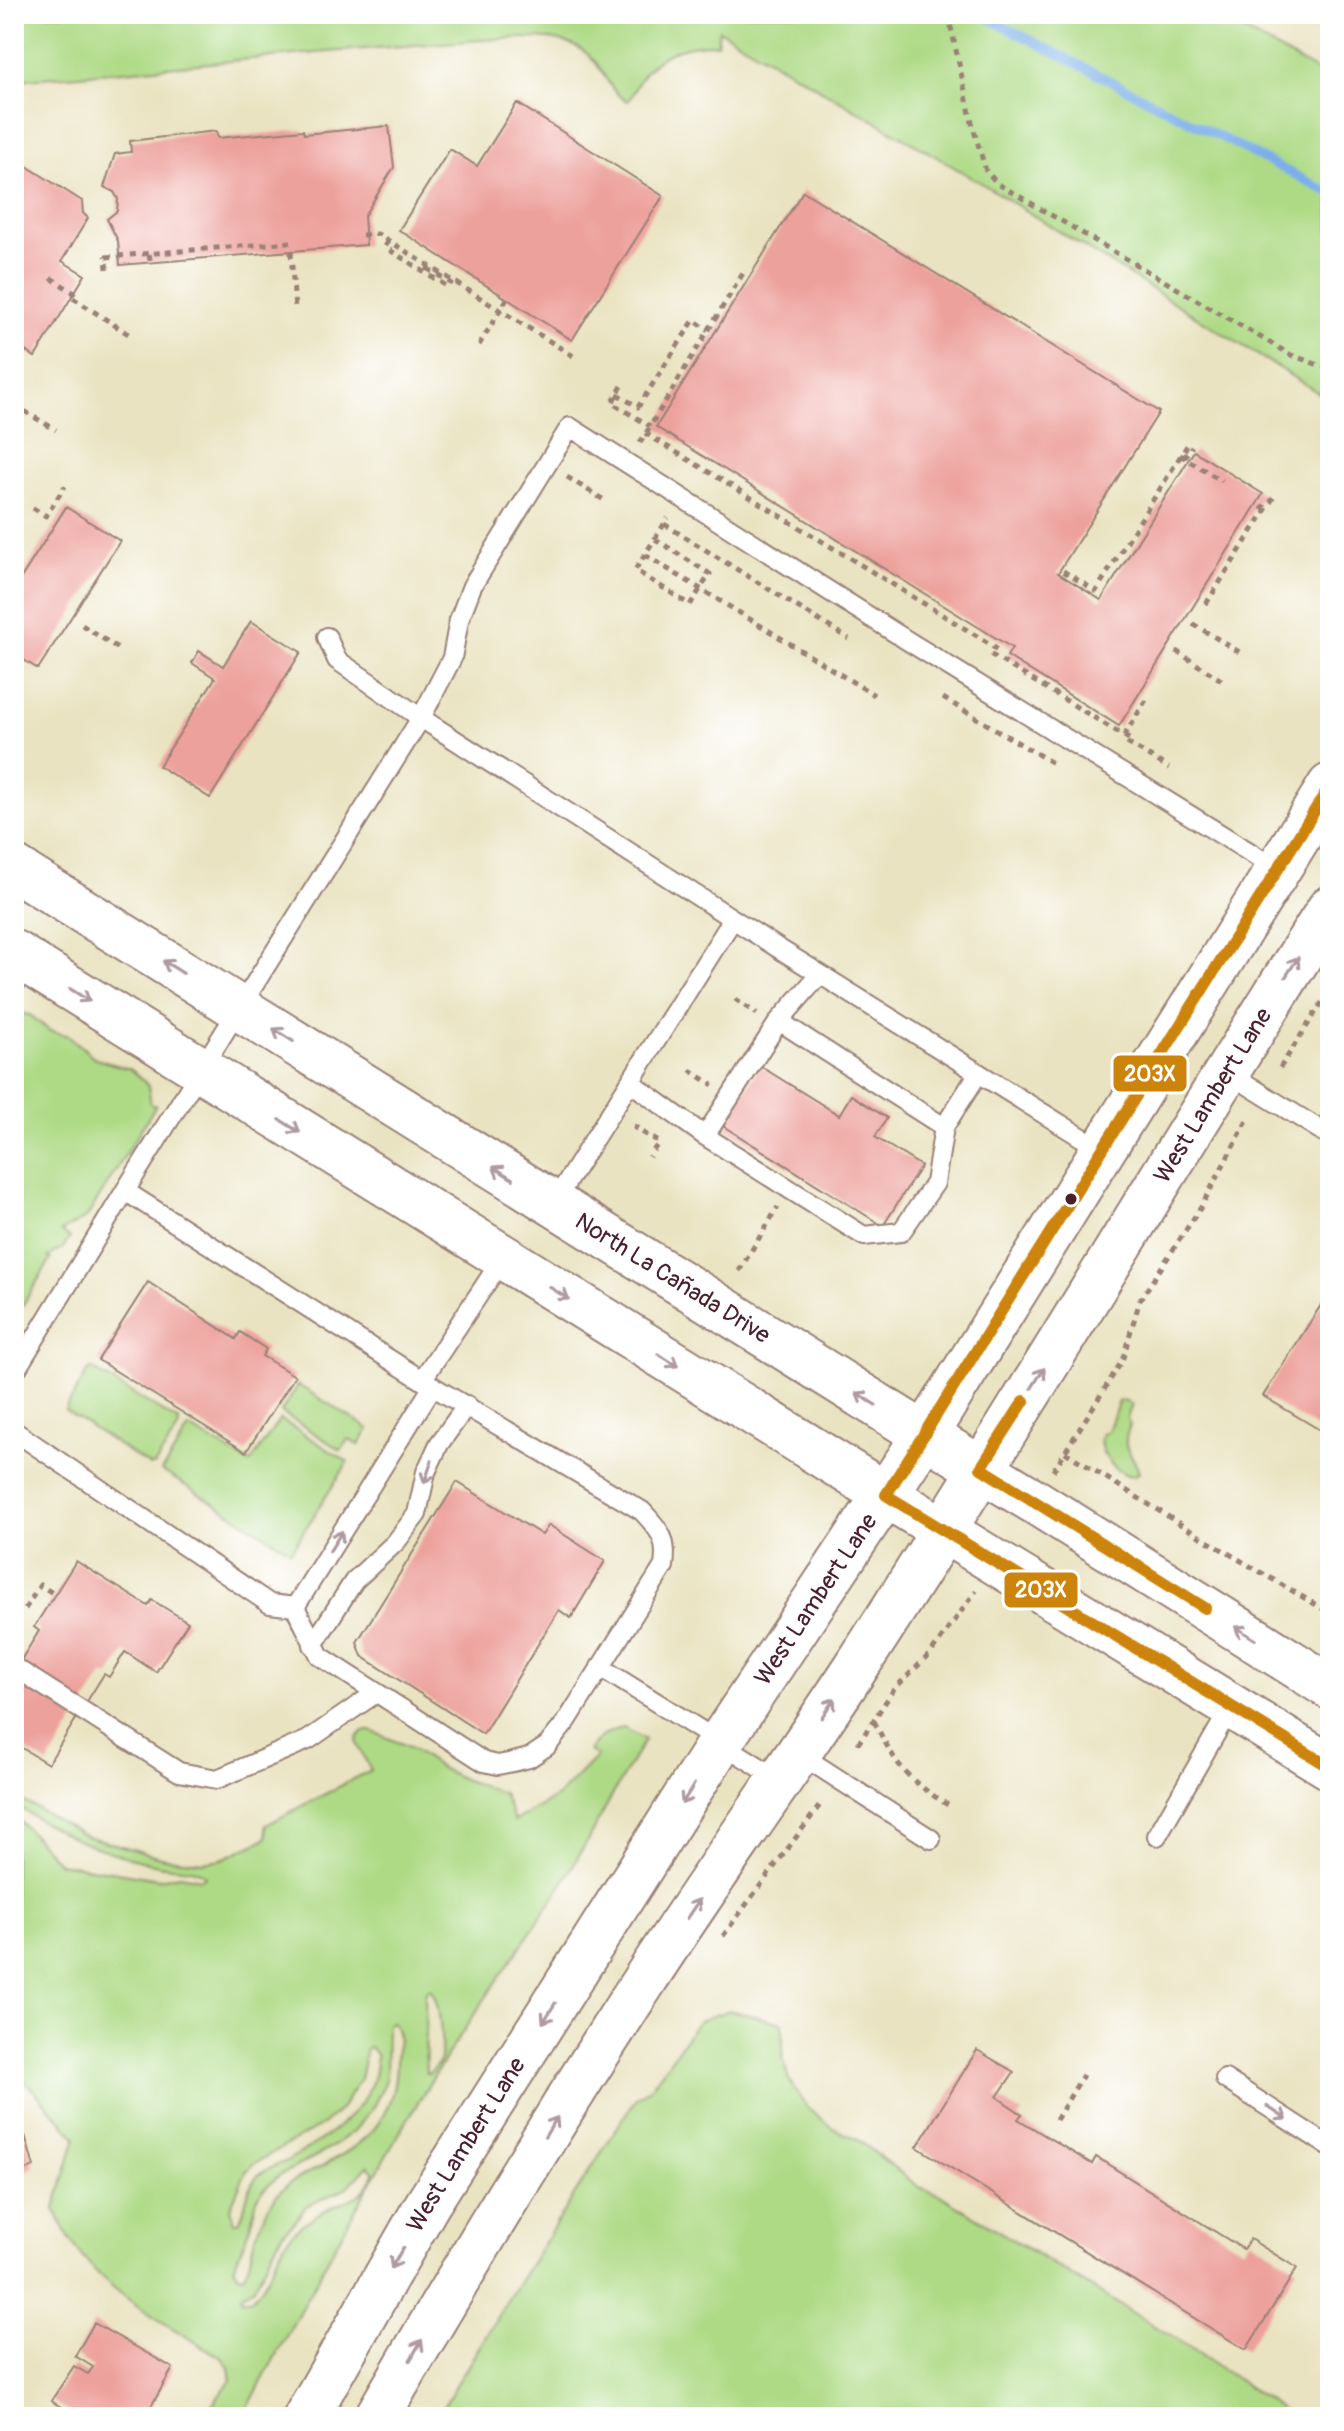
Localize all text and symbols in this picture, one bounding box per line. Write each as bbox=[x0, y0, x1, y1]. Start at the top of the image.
one-way arrow bbox=[1285, 956, 1301, 979]
one-way arrow bbox=[162, 958, 185, 974]
one-way arrow bbox=[68, 987, 91, 1003]
street label: West Lambert Lane bbox=[1148, 1003, 1278, 1188]
one-way arrow bbox=[272, 1026, 294, 1043]
line badge: 203X bbox=[1112, 1054, 1188, 1093]
text: 203X bbox=[1124, 1060, 1176, 1088]
one-way arrow bbox=[279, 1118, 301, 1135]
one-way arrow bbox=[492, 1164, 515, 1180]
unlabelled marker bbox=[1063, 1191, 1079, 1207]
street label: North La Cañada Drive bbox=[570, 1207, 776, 1350]
one-way arrow bbox=[547, 1285, 570, 1301]
one-way arrow bbox=[656, 1352, 679, 1368]
one-way arrow bbox=[1030, 1367, 1046, 1390]
one-way arrow bbox=[856, 1390, 878, 1407]
one-way arrow bbox=[419, 1459, 434, 1484]
street label: West Lambert Lane bbox=[748, 1508, 884, 1691]
one-way arrow bbox=[329, 1530, 345, 1553]
line badge: 203X bbox=[1003, 1571, 1079, 1609]
text: 203X bbox=[1015, 1576, 1067, 1604]
one-way arrow bbox=[1234, 1625, 1257, 1641]
one-way arrow bbox=[820, 1698, 836, 1720]
one-way arrow bbox=[679, 1782, 695, 1805]
one-way arrow bbox=[685, 1899, 701, 1921]
one-way arrow bbox=[540, 2002, 557, 2024]
street label: West Lambert Lane bbox=[401, 2052, 532, 2237]
one-way arrow bbox=[1266, 2104, 1288, 2121]
one-way arrow bbox=[542, 2117, 559, 2139]
one-way arrow bbox=[389, 2246, 405, 2269]
one-way arrow bbox=[409, 2338, 424, 2362]

